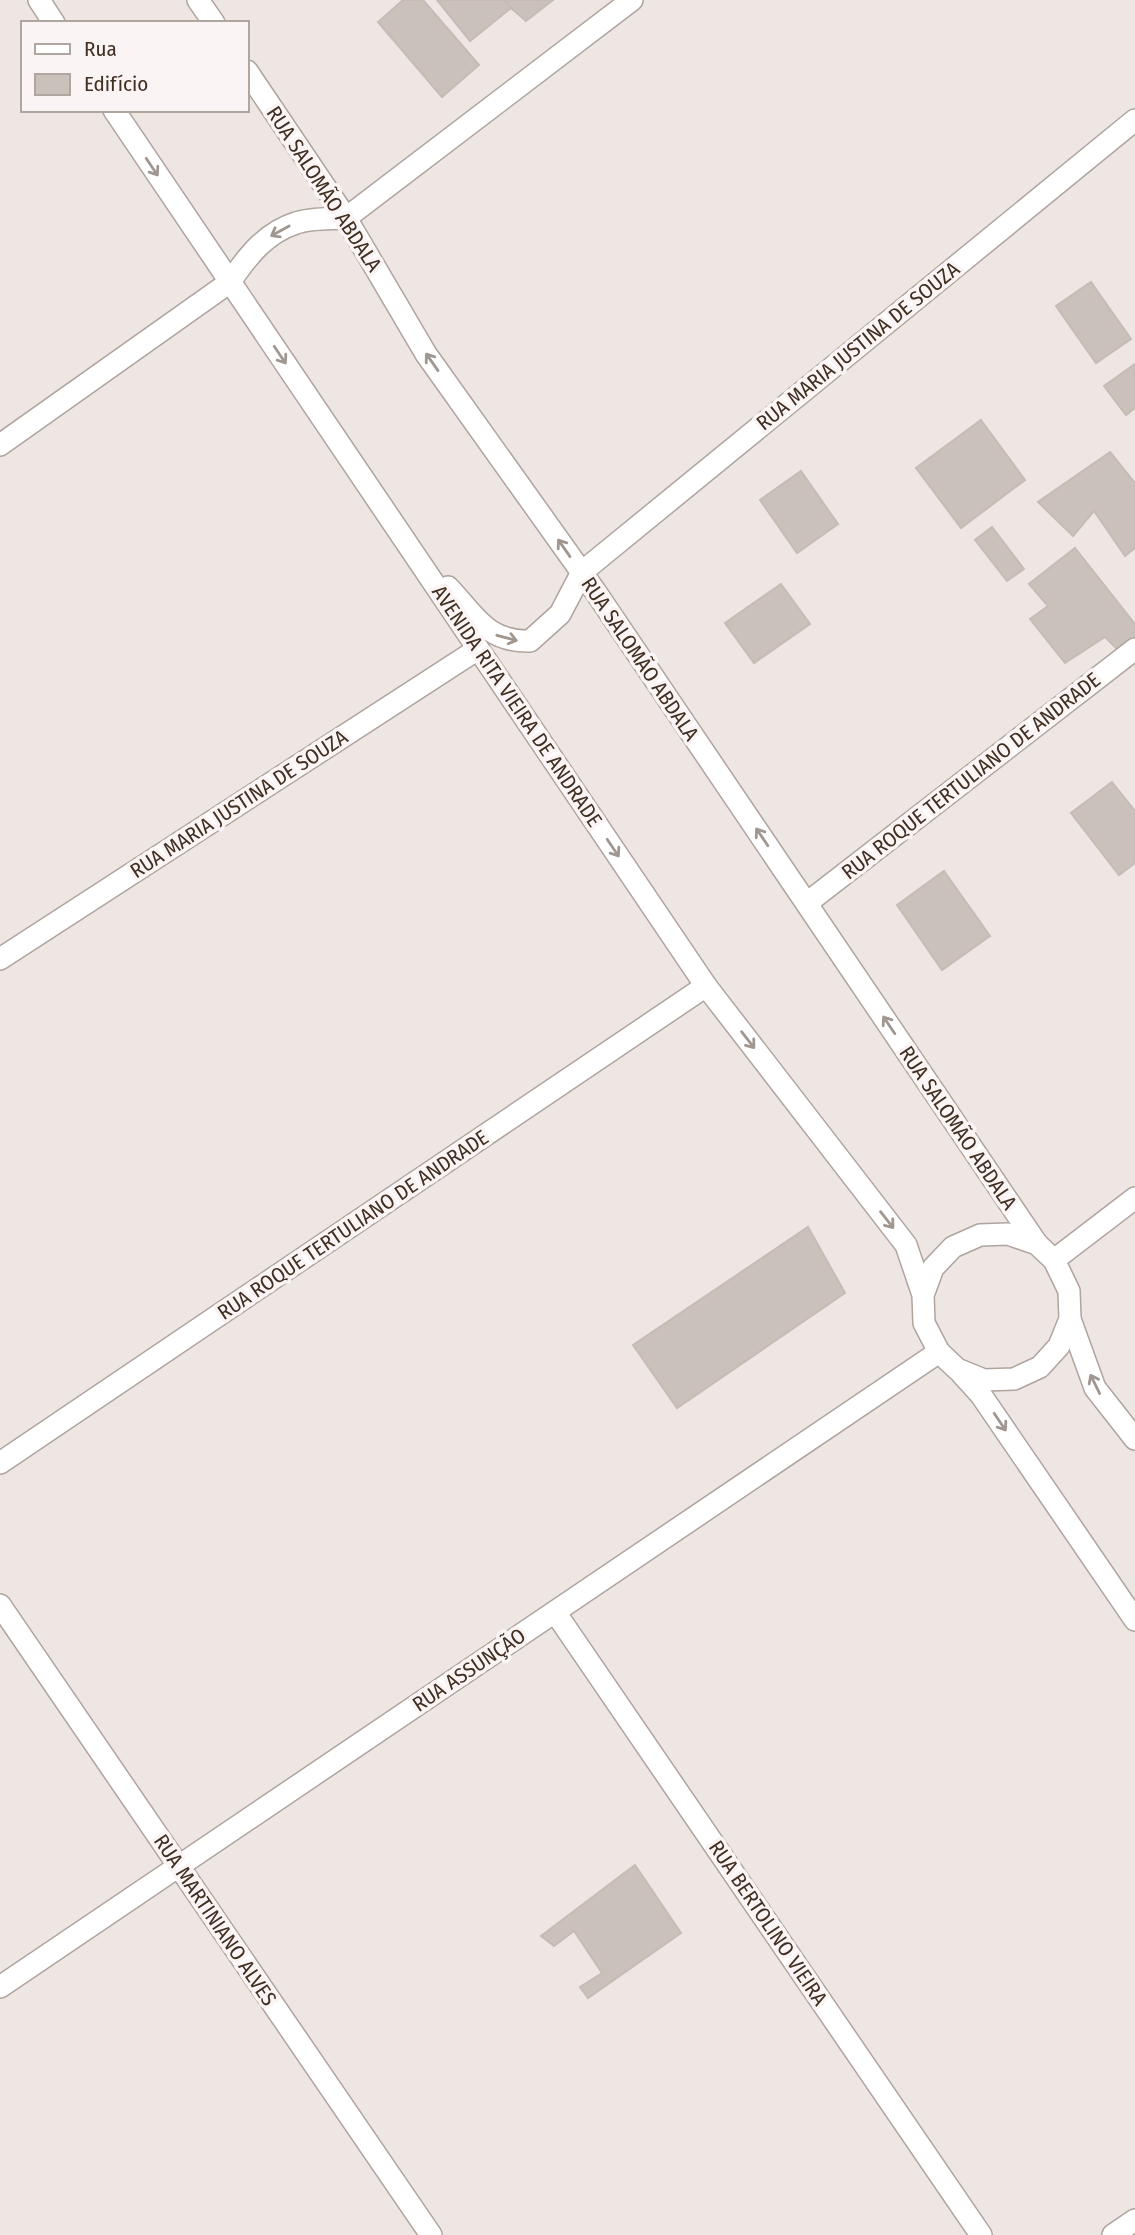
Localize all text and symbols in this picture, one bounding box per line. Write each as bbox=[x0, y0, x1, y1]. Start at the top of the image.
legend bbox=[21, 21, 248, 112]
text: Rua bbox=[84, 36, 117, 62]
text: Edifício bbox=[84, 71, 148, 97]
street label: RUA SALOMÃO ABDALA bbox=[261, 101, 387, 277]
one-way arrow bbox=[145, 157, 159, 176]
one-way arrow bbox=[271, 224, 291, 238]
street label: RUA MARIA JUSTINA DE SOUZA bbox=[751, 256, 965, 436]
one-way arrow bbox=[272, 345, 287, 364]
one-way arrow bbox=[425, 353, 439, 372]
one-way arrow bbox=[557, 539, 571, 558]
street label: RUA SALOMÃO ABDALA bbox=[576, 572, 704, 746]
street label: AVENIDA RITA VIEIRA DE ANDRADE bbox=[426, 580, 608, 832]
one-way arrow bbox=[496, 632, 518, 645]
street label: RUA ROQUE TERTULIANO DE ANDRADE bbox=[836, 667, 1106, 885]
street label: RUA MARIA JUSTINA DE SOUZA bbox=[125, 724, 353, 884]
one-way arrow bbox=[754, 828, 769, 847]
one-way arrow bbox=[606, 838, 620, 857]
one-way arrow bbox=[882, 1016, 896, 1035]
one-way arrow bbox=[741, 1031, 756, 1049]
street label: RUA SALOMÃO ABDALA bbox=[894, 1041, 1022, 1215]
street label: RUA ROQUE TERTULIANO DE ANDRADE bbox=[213, 1124, 493, 1326]
one-way arrow bbox=[880, 1210, 895, 1229]
one-way arrow bbox=[1087, 1374, 1101, 1395]
one-way arrow bbox=[993, 1412, 1007, 1431]
street label: RUA ASSUNÇÃO bbox=[407, 1623, 531, 1717]
street label: RUA MARTINIANO ALVES bbox=[148, 1829, 282, 2011]
street label: RUA BERTOLINO VIEIRA bbox=[703, 1835, 833, 2011]

